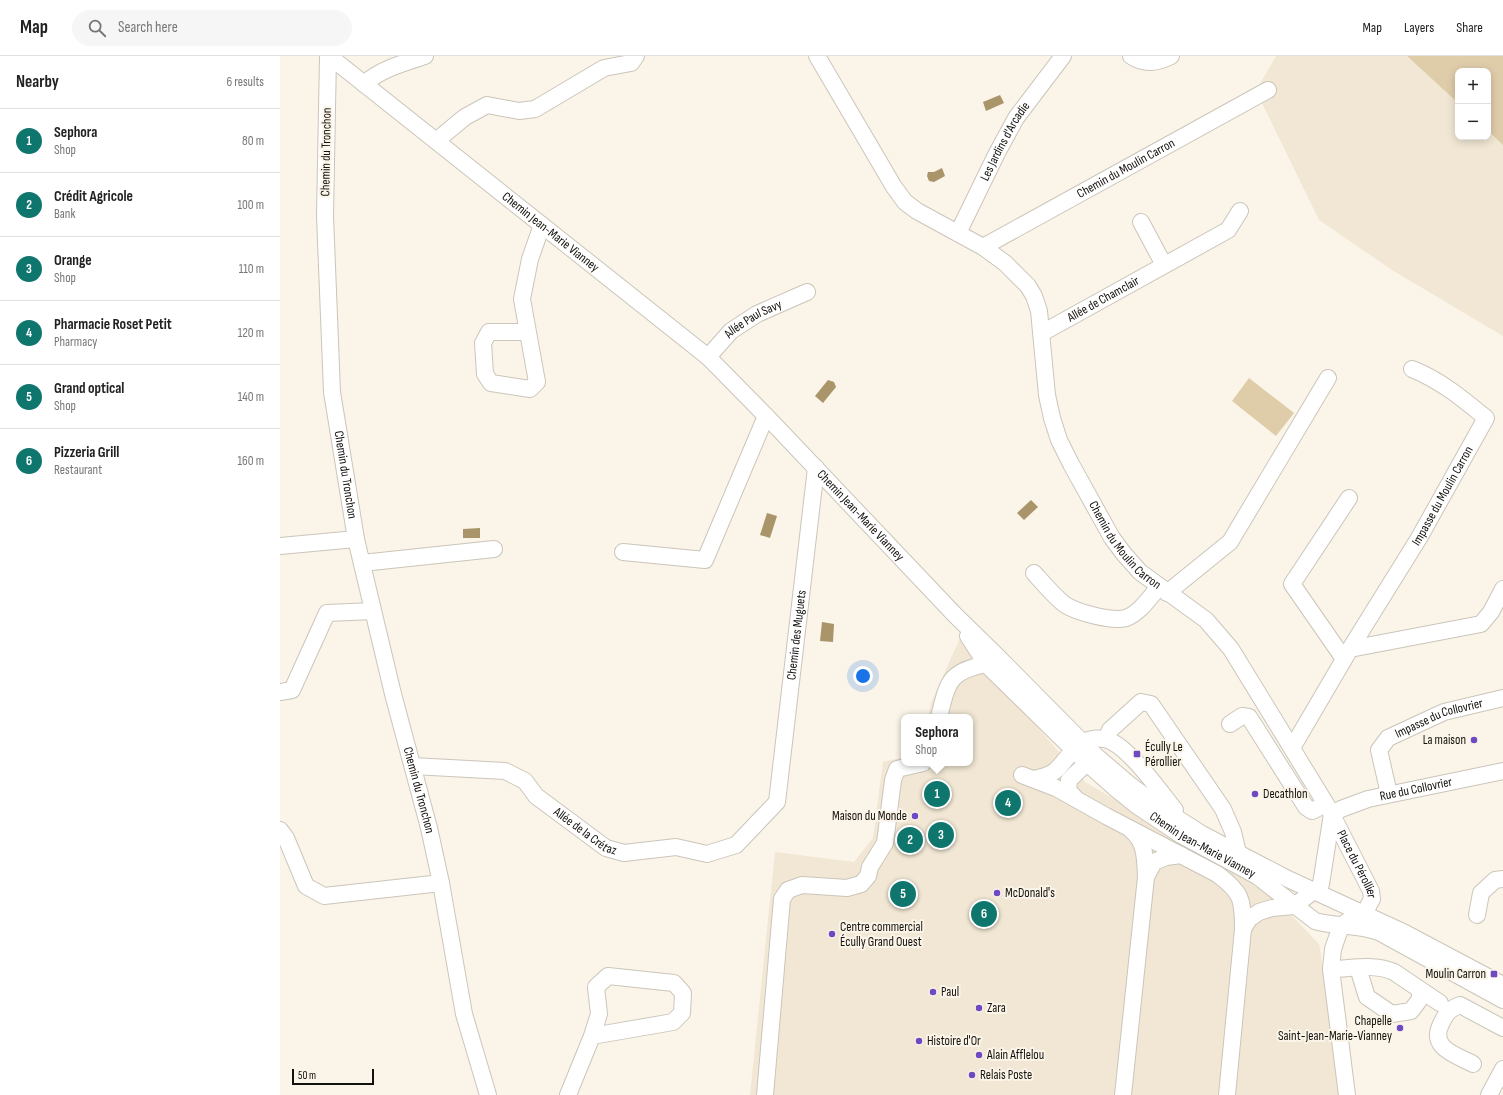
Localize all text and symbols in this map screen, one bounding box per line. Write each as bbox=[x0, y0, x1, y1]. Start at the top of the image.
search box bbox=[72, 10, 352, 46]
text: Map bbox=[20, 16, 48, 39]
icon: search bbox=[86, 17, 108, 39]
text: Search here bbox=[118, 18, 178, 37]
text: Map bbox=[1362, 19, 1382, 36]
text: Layers bbox=[1404, 19, 1434, 36]
text: Share bbox=[1456, 19, 1483, 36]
map controls bbox=[1455, 68, 1491, 140]
button: + bbox=[1455, 68, 1491, 104]
text: Nearby bbox=[16, 72, 59, 92]
text: 6 results bbox=[226, 74, 264, 90]
street label: Les Jardins d'Arcadie bbox=[977, 99, 1033, 183]
button: − bbox=[1455, 104, 1491, 140]
street label: Chemin du Tronchon bbox=[317, 107, 335, 197]
text: Sephora bbox=[54, 123, 97, 142]
text: 1 bbox=[26, 133, 32, 149]
text: 80 m bbox=[242, 133, 264, 149]
street label: Chemin du Moulin Carron bbox=[1074, 135, 1177, 202]
text: Shop bbox=[54, 142, 76, 158]
text: Crédit Agricole bbox=[54, 187, 133, 206]
street label: Chemin Jean-Marie Vianney bbox=[499, 189, 602, 275]
text: 2 bbox=[26, 197, 32, 213]
text: 100 m bbox=[237, 197, 264, 213]
text: Bank bbox=[54, 206, 75, 222]
text: Orange bbox=[54, 251, 92, 270]
text: 3 bbox=[26, 261, 32, 277]
text: 110 m bbox=[239, 261, 264, 277]
text: Shop bbox=[54, 270, 76, 286]
street label: Allée de Chamclair bbox=[1064, 273, 1142, 326]
street label: Allée Paul Savy bbox=[720, 296, 784, 342]
text: Pharmacie Roset Petit bbox=[54, 315, 172, 334]
text: 4 bbox=[26, 325, 32, 341]
text: 120 m bbox=[238, 325, 264, 341]
text: Pharmacy bbox=[54, 334, 97, 350]
text: Grand optical bbox=[54, 379, 124, 398]
text: 5 bbox=[26, 389, 32, 405]
text: 140 m bbox=[238, 389, 264, 405]
text: Shop bbox=[54, 398, 76, 414]
street label: Chemin du Tronchon bbox=[330, 429, 361, 520]
text: Pizzeria Grill bbox=[54, 443, 119, 462]
street label: Impasse du Moulin Carron bbox=[1408, 443, 1477, 549]
text: 6 bbox=[26, 453, 32, 469]
text: 160 m bbox=[238, 453, 264, 469]
text: Restaurant bbox=[54, 462, 102, 478]
street label: Chemin Jean-Marie Vianney bbox=[814, 467, 908, 564]
street label: Chemin du Moulin Carron bbox=[1085, 498, 1164, 593]
street label: Chemin des Muguets bbox=[783, 589, 810, 681]
your location bbox=[853, 666, 873, 686]
street label: Impasse du Collovrier bbox=[1392, 695, 1485, 742]
popup bbox=[901, 714, 973, 766]
text: Sephora bbox=[915, 723, 959, 742]
place label: La maison bbox=[1423, 732, 1466, 748]
marker: La maison bbox=[1469, 735, 1479, 745]
place label: Écully Le Pérollier bbox=[1145, 739, 1183, 770]
text: Shop bbox=[915, 742, 937, 758]
street label: Chemin du Tronchon bbox=[400, 745, 438, 835]
marker: Écully Le Pérollier bbox=[1132, 749, 1142, 759]
street label: Rue du Collovrier bbox=[1378, 774, 1454, 804]
pin: 1 bbox=[924, 779, 950, 809]
place label: Decathlon bbox=[1263, 786, 1308, 802]
pin: 4 bbox=[995, 788, 1021, 818]
marker: Decathlon bbox=[1250, 789, 1260, 799]
street label: Allée de la Crétaz bbox=[550, 803, 619, 859]
place label: Maison du Monde bbox=[832, 808, 907, 824]
street label: Chemin Jean-Marie Vianney bbox=[1146, 808, 1258, 882]
marker: Maison du Monde bbox=[910, 811, 920, 821]
pin: 3 bbox=[928, 820, 954, 850]
pin: 2 bbox=[897, 825, 923, 855]
street label: Place du Pérollier bbox=[1333, 827, 1380, 899]
pin: 5 bbox=[890, 879, 916, 909]
place label: McDonald's bbox=[1005, 885, 1055, 901]
marker: McDonald's bbox=[992, 888, 1002, 898]
pin: 6 bbox=[971, 899, 997, 929]
place label: Centre commercial Écully Grand Ouest bbox=[840, 919, 923, 950]
marker: Centre commercial Écully Grand Ouest bbox=[827, 929, 837, 939]
place label: Moulin Carron bbox=[1425, 966, 1486, 982]
marker: Moulin Carron bbox=[1489, 969, 1499, 979]
place label: Paul bbox=[941, 984, 959, 1000]
marker: Paul bbox=[928, 987, 938, 997]
place label: Zara bbox=[987, 1000, 1006, 1016]
marker: Zara bbox=[974, 1003, 984, 1013]
place label: Chapelle Saint-Jean-Marie-Vianney bbox=[1278, 1013, 1392, 1044]
marker: Chapelle Saint-Jean-Marie-Vianney bbox=[1395, 1023, 1405, 1033]
place label: Histoire d'Or bbox=[927, 1033, 981, 1049]
marker: Histoire d'Or bbox=[914, 1036, 924, 1046]
place label: Alain Afflelou bbox=[986, 1047, 1044, 1063]
marker: Alain Afflelou bbox=[974, 1050, 984, 1060]
scale bar bbox=[292, 1067, 374, 1086]
place label: Relais Poste bbox=[980, 1067, 1032, 1083]
text: 50 m bbox=[298, 1069, 316, 1082]
marker: Relais Poste bbox=[967, 1070, 977, 1080]

